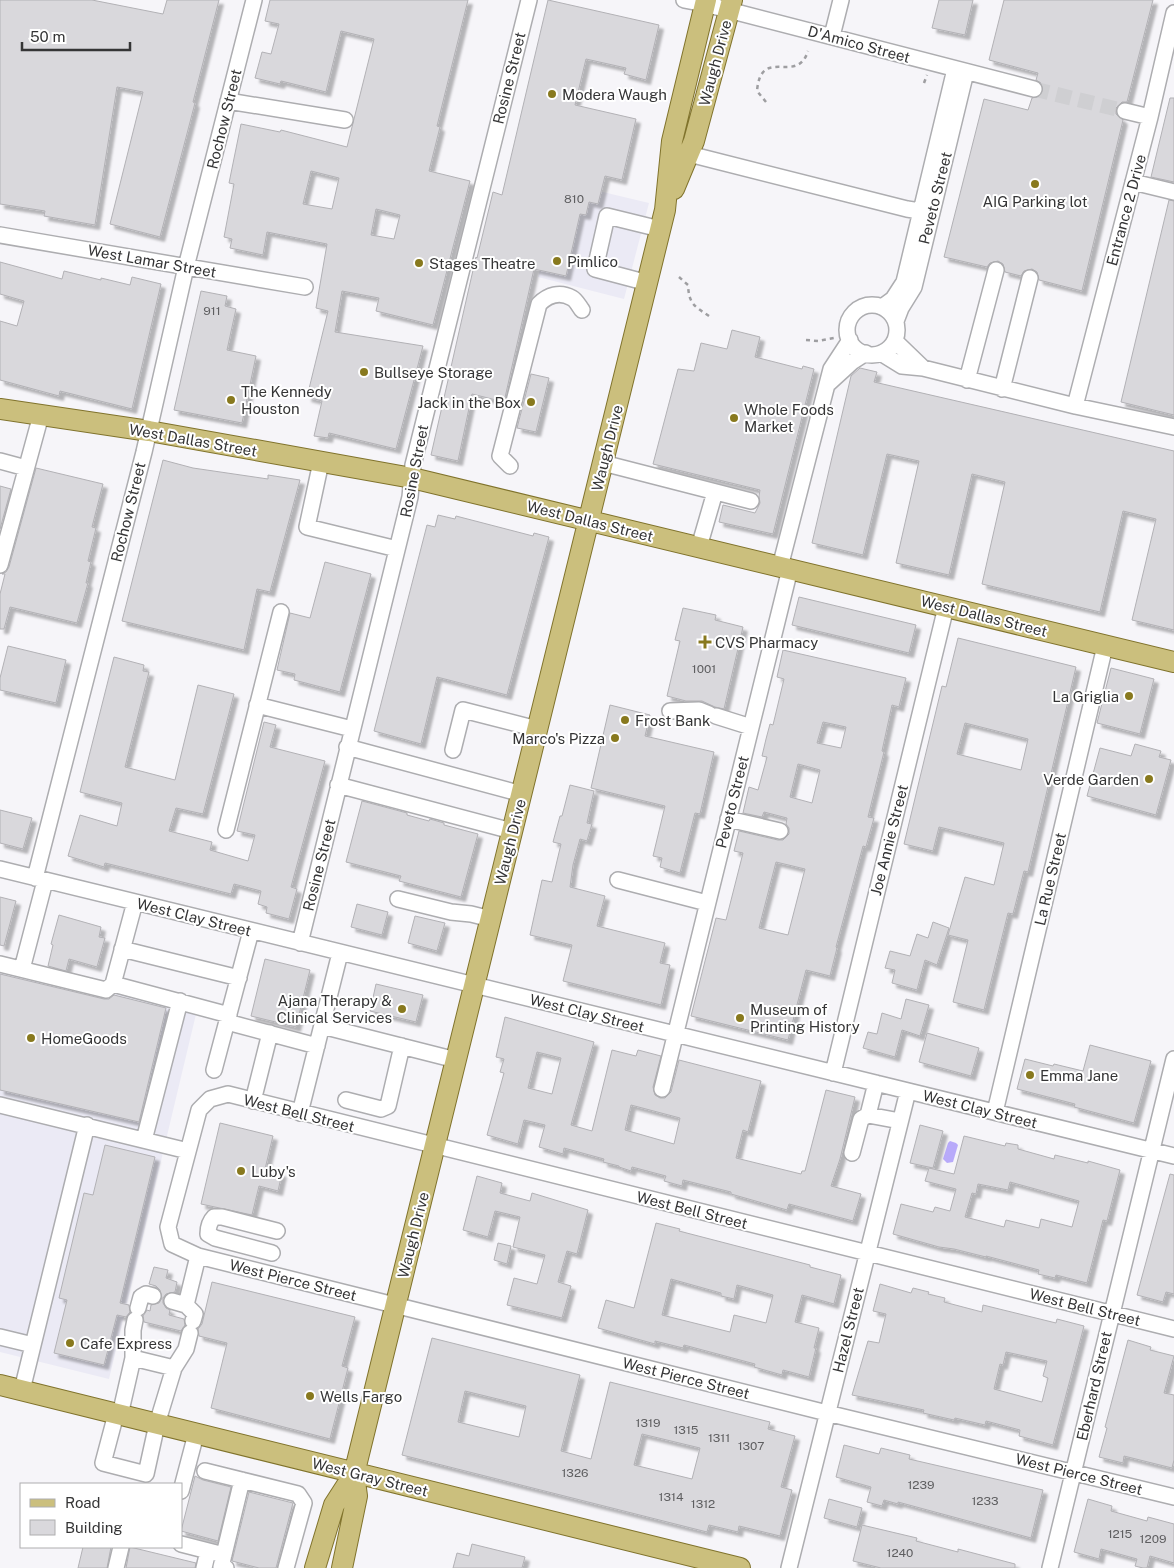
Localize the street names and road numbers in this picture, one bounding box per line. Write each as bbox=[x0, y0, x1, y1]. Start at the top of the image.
street label: Waugh Drive bbox=[695, 18, 735, 108]
street label: D'Amico Street bbox=[806, 22, 912, 66]
street label: Rosine Street bbox=[489, 30, 529, 126]
street label: Rochow Street bbox=[203, 67, 245, 171]
street label: Peveto Street bbox=[915, 150, 955, 246]
street label: Entrance 2 Drive bbox=[1103, 153, 1149, 267]
street label: West Lamar Street bbox=[86, 241, 218, 281]
street label: Waugh Drive bbox=[588, 403, 626, 493]
street label: West Dallas Street bbox=[128, 420, 258, 460]
street label: Rosine Street bbox=[397, 423, 431, 519]
street label: Rochow Street bbox=[107, 460, 149, 564]
street label: West Dallas Street bbox=[525, 497, 655, 545]
street label: West Dallas Street bbox=[919, 592, 1049, 640]
street label: Peveto Street bbox=[712, 754, 752, 850]
street label: Joe Annie Street bbox=[867, 783, 911, 897]
street label: Waugh Drive bbox=[491, 797, 529, 887]
street label: Rosine Street bbox=[299, 817, 339, 913]
street label: La Rue Street bbox=[1031, 831, 1069, 927]
street label: West Clay Street bbox=[135, 895, 253, 939]
street label: West Clay Street bbox=[528, 991, 646, 1035]
street label: West Clay Street bbox=[921, 1087, 1039, 1131]
street label: West Bell Street bbox=[242, 1091, 356, 1135]
street label: West Bell Street bbox=[635, 1188, 749, 1232]
street label: Waugh Drive bbox=[394, 1190, 432, 1280]
street label: West Pierce Street bbox=[228, 1256, 358, 1304]
street label: Hazel Street bbox=[829, 1285, 867, 1374]
street label: West Bell Street bbox=[1028, 1285, 1142, 1329]
street label: Eberhard Street bbox=[1073, 1330, 1115, 1442]
street label: West Pierce Street bbox=[621, 1354, 751, 1402]
street label: West Pierce Street bbox=[1014, 1450, 1144, 1498]
street label: West Gray Street bbox=[310, 1454, 430, 1500]

